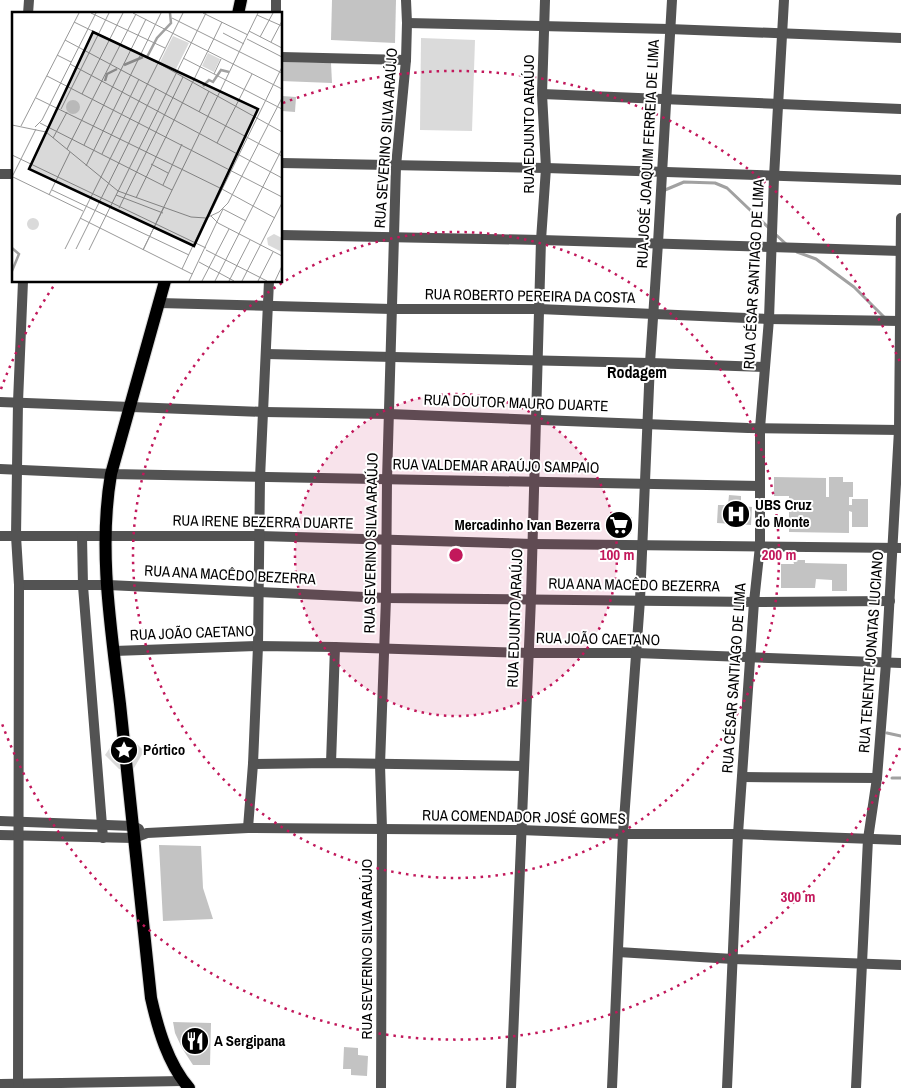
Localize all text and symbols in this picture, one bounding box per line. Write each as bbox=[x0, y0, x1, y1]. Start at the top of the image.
inset map bbox=[12, 12, 282, 282]
street label: RUA JOSÉ JOAQUIM FERREIA DE LIMA bbox=[631, 38, 664, 269]
street label: RUA SEVERINO SILVA ARAÚJO bbox=[369, 47, 402, 229]
street label: RUA EDJUNTO ARAÚJO bbox=[518, 54, 539, 194]
street label: RUA CÉSAR SANTIAGO DE LIMA bbox=[738, 177, 769, 370]
street label: RUA ROBERTO PEREIRA DA COSTA bbox=[425, 283, 636, 308]
district label: Rodagem bbox=[607, 361, 667, 383]
street label: RUA DOUTOR MAURO DUARTE bbox=[423, 389, 609, 416]
street label: RUA SEVERINO SILVA ARAÚJO bbox=[358, 452, 383, 634]
street label: RUA VALDEMAR ARAÚJO SAMPAIO bbox=[392, 453, 600, 478]
place label: UBS Cruz do Monte bbox=[755, 494, 812, 532]
hospital icon: UBS Cruz do Monte bbox=[721, 499, 751, 529]
street label: RUA IRENE BEZERRA DUARTE bbox=[172, 509, 354, 534]
supermarket icon: Mercadinho Ivan Bezerra bbox=[604, 510, 634, 540]
place label: Mercadinho Ivan Bezerra bbox=[454, 514, 600, 535]
text: 100 m bbox=[600, 544, 634, 565]
text: 200 m bbox=[762, 544, 796, 565]
centre of rings bbox=[447, 546, 465, 564]
street label: RUA EDJUNTO ARAÚJO bbox=[502, 548, 527, 688]
street label: RUA TENENTE JONATAS LUCIANO bbox=[853, 550, 888, 754]
street label: RUA ANA MACÊDO BEZERRA bbox=[144, 560, 317, 590]
street label: RUA ANA MACÊDO BEZERRA bbox=[548, 573, 721, 597]
street label: RUA CÉSAR SANTIAGO DE LIMA bbox=[716, 581, 751, 774]
street label: RUA JOÃO CAETANO bbox=[130, 620, 254, 645]
street label: RUA JOÃO CAETANO bbox=[536, 627, 660, 650]
place icon: Pórtico bbox=[109, 735, 139, 765]
place label: Pórtico bbox=[143, 739, 185, 760]
street label: RUA COMENDADOR JOSÉ GOMES bbox=[422, 804, 626, 829]
street label: RUA SEVERINO SILVA ARAÚJO bbox=[356, 859, 377, 1039]
text: 300 m bbox=[781, 886, 815, 907]
restaurant icon: A Sergipana bbox=[180, 1026, 210, 1056]
place label: A Sergipana bbox=[214, 1030, 285, 1051]

